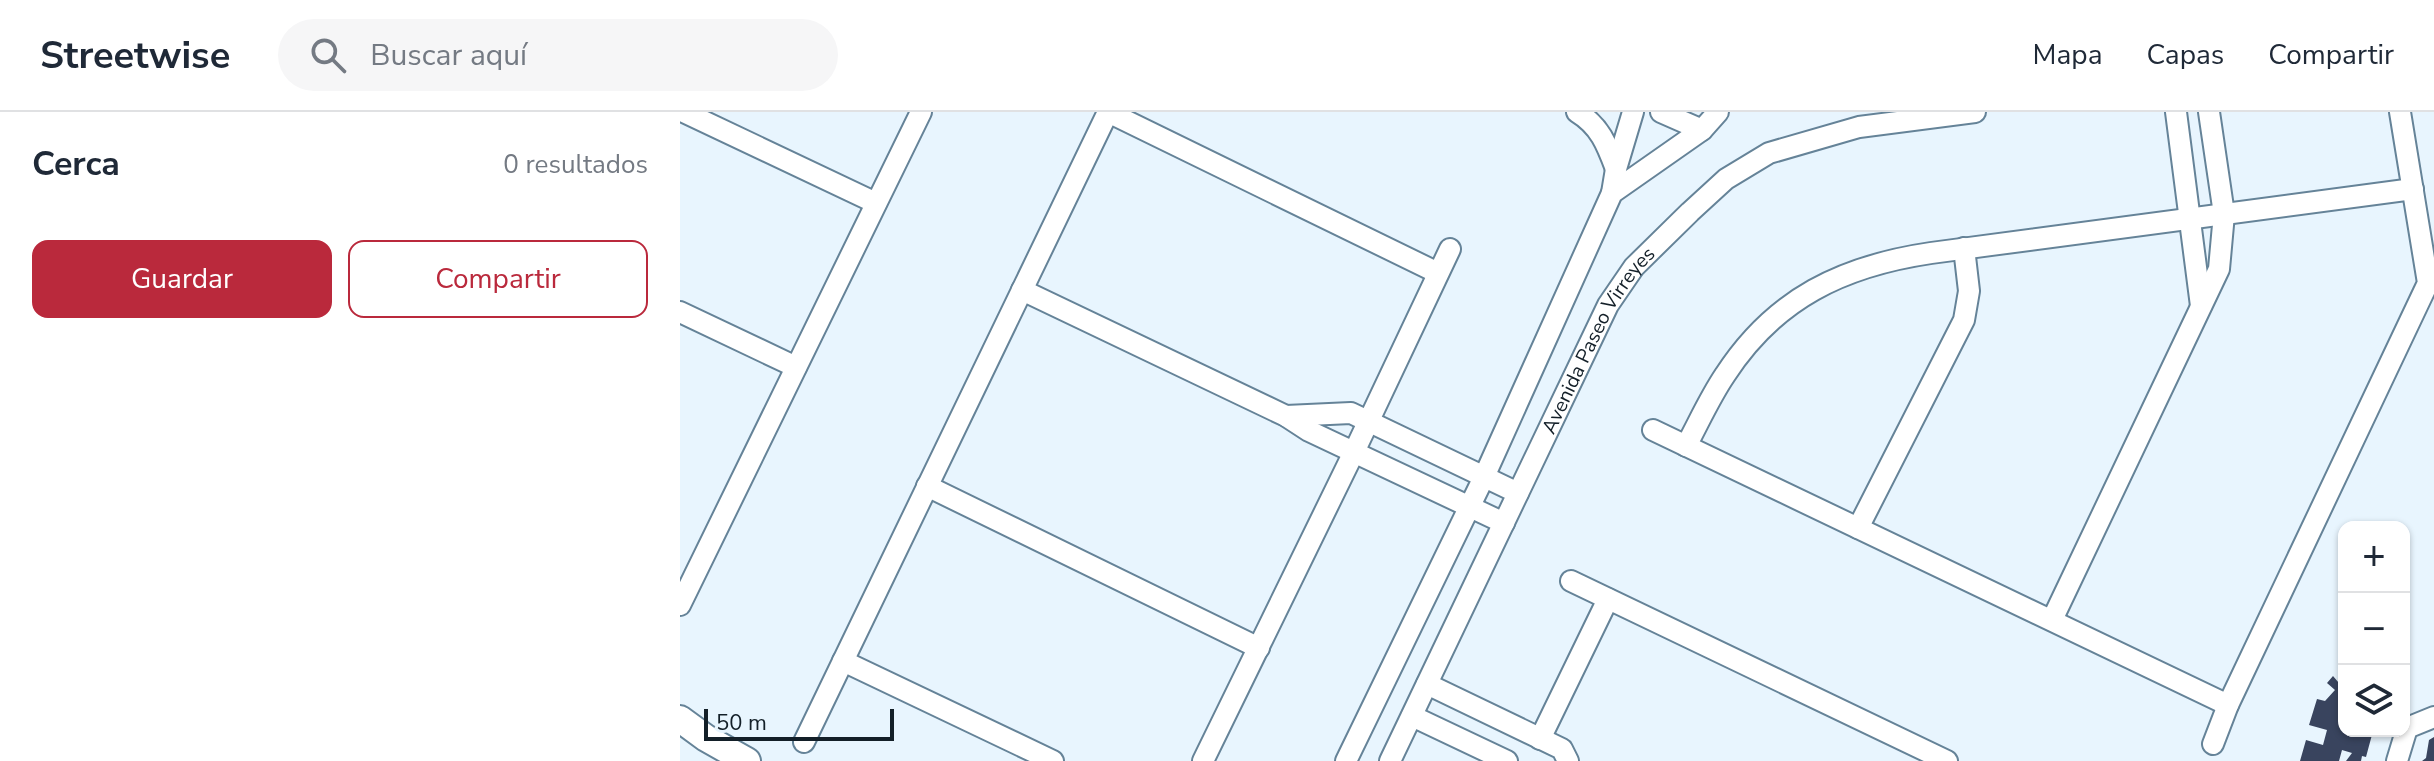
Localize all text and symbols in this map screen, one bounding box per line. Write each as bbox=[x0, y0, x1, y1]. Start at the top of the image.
search box bbox=[278, 19, 838, 91]
text: Streetwise bbox=[40, 30, 230, 81]
icon: search bbox=[306, 33, 350, 77]
text: Buscar aquí bbox=[370, 35, 527, 76]
text: Mapa bbox=[2033, 36, 2102, 74]
text: Capas bbox=[2146, 36, 2224, 74]
text: Compartir bbox=[2268, 36, 2394, 74]
text: Cerca bbox=[32, 141, 120, 187]
text: 0 resultados bbox=[503, 147, 648, 182]
button: Guardar bbox=[32, 240, 332, 318]
button: Compartir bbox=[348, 240, 648, 318]
street label: Avenida Paseo Virreyes bbox=[1535, 240, 1661, 438]
map controls bbox=[2338, 521, 2410, 737]
button: + bbox=[2338, 521, 2410, 593]
button: − bbox=[2338, 593, 2410, 665]
button: layers bbox=[2338, 665, 2410, 737]
scale bar bbox=[704, 705, 894, 741]
text: 50 m bbox=[716, 708, 767, 738]

